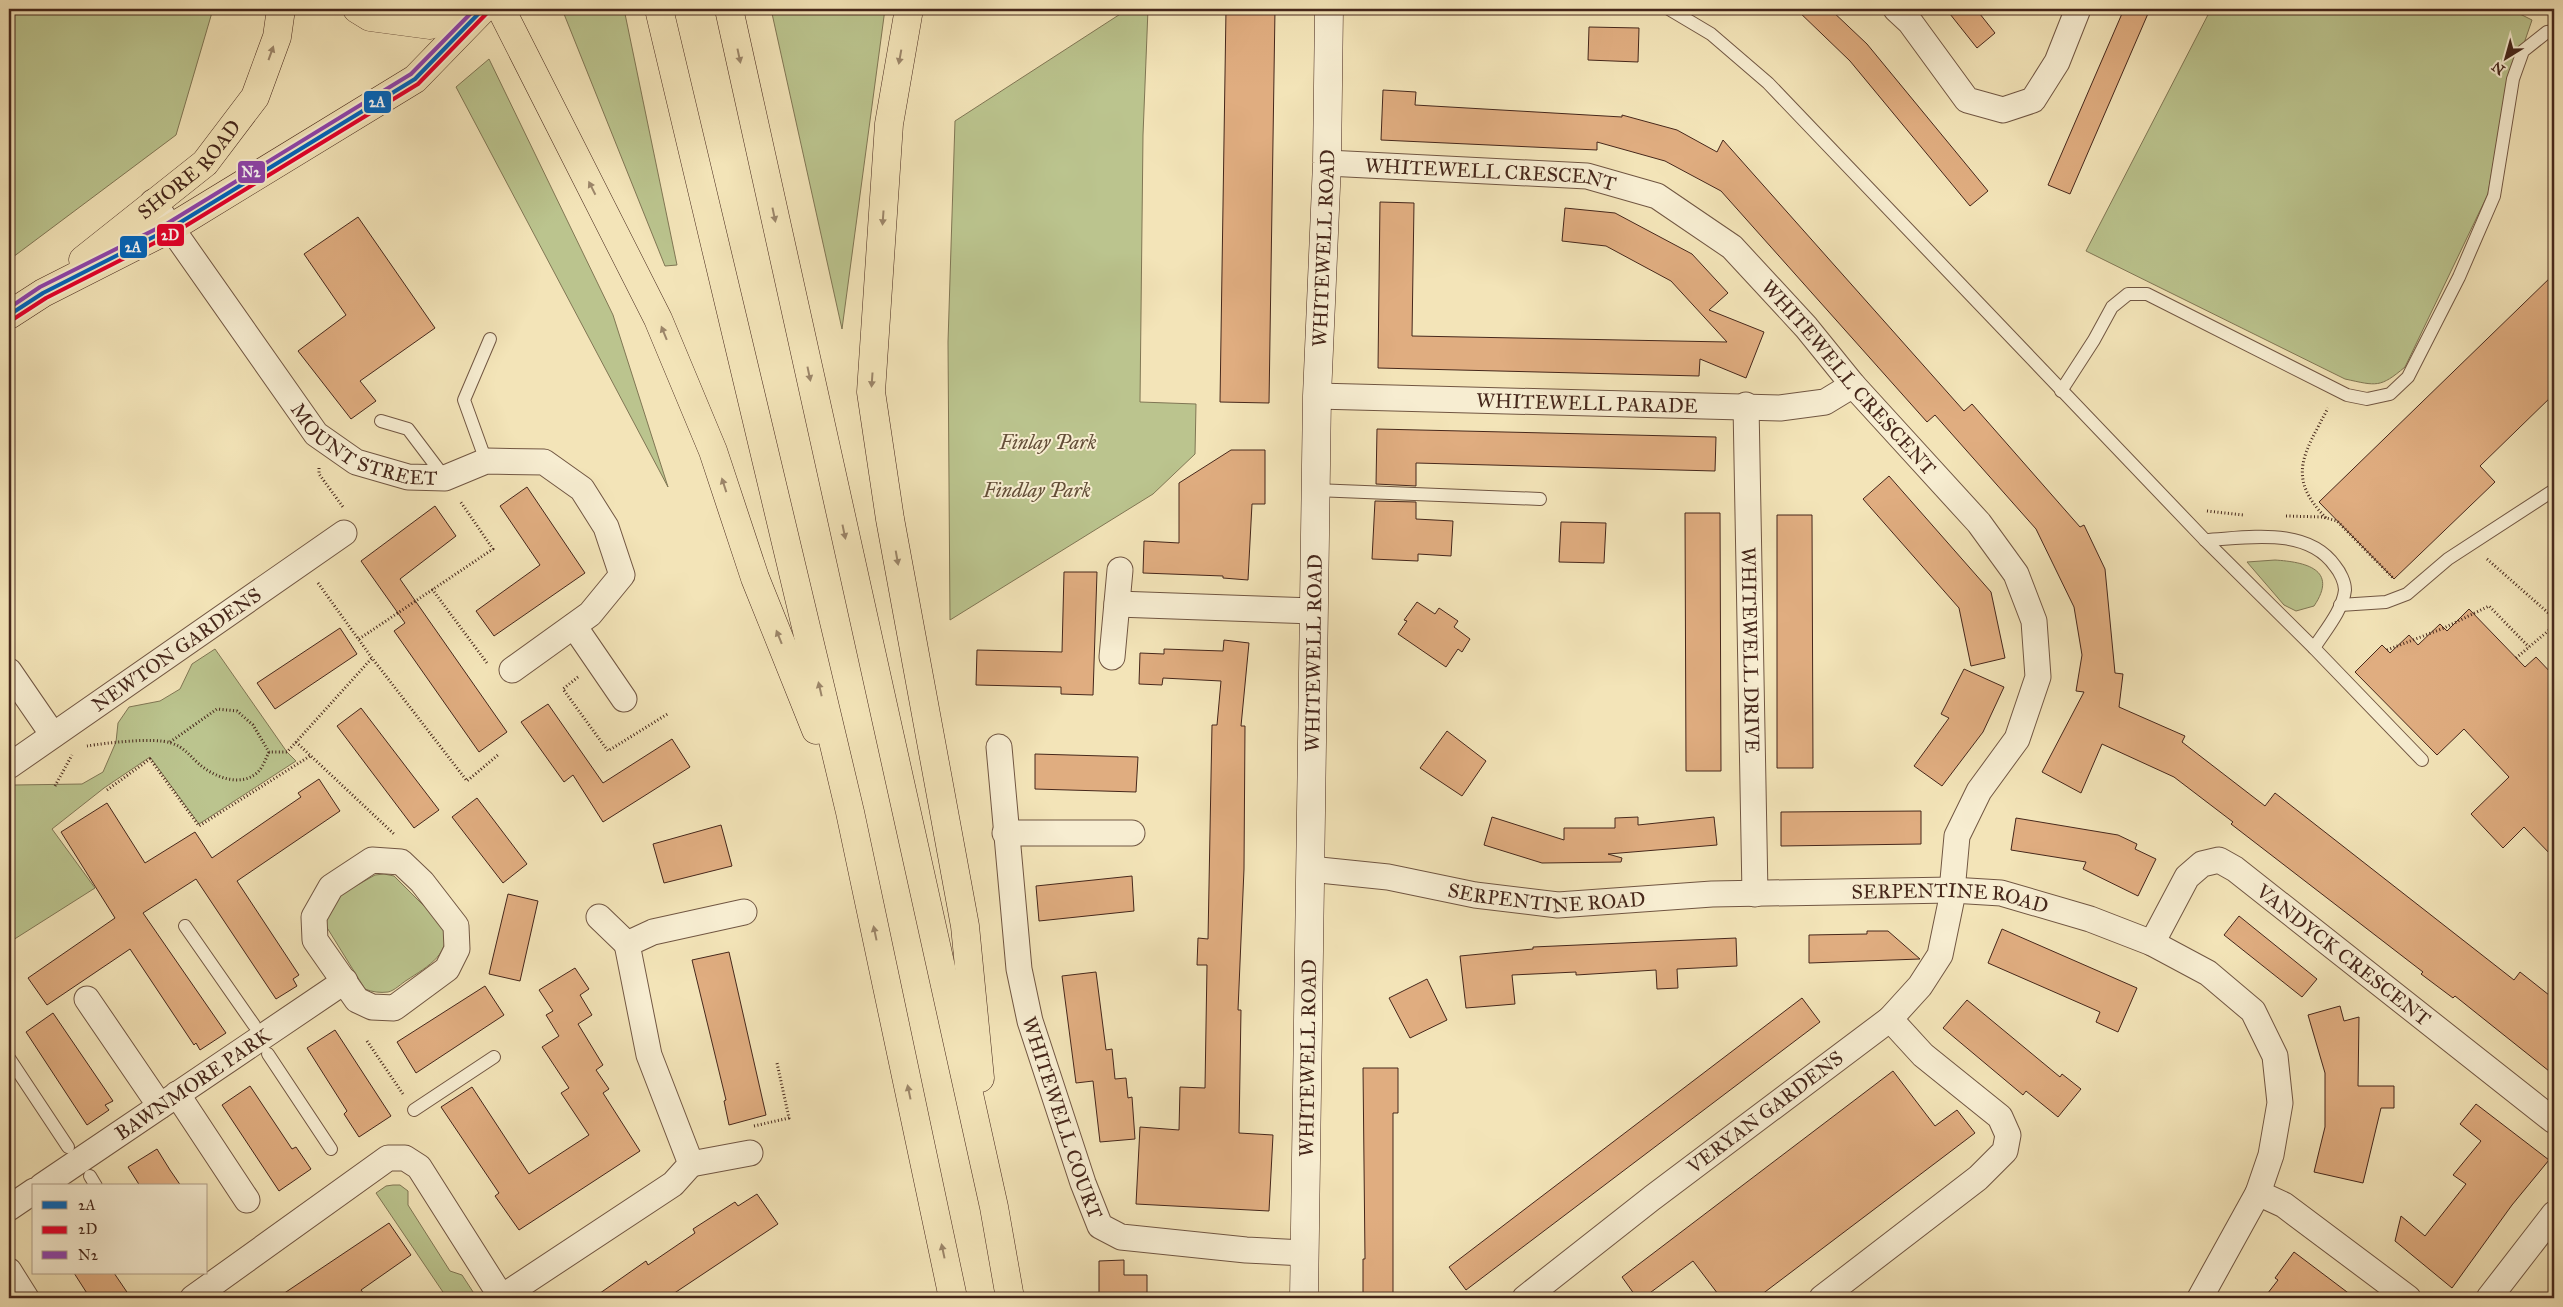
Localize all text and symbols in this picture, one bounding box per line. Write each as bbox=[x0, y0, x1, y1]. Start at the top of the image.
north arrow bbox=[2480, 32, 2530, 82]
one-way arrow bbox=[268, 46, 275, 61]
one-way arrow bbox=[735, 49, 743, 64]
one-way arrow bbox=[896, 49, 904, 65]
text: N bbox=[2489, 58, 2508, 78]
line badge: 2A bbox=[363, 90, 392, 114]
text: 2A bbox=[369, 94, 386, 111]
street label: SHORE ROAD bbox=[133, 115, 246, 224]
street label: WHITEWELL ROAD bbox=[1307, 149, 1339, 348]
street label: WHITEWELL CRESCENT bbox=[1364, 153, 1619, 196]
line badge: N2 bbox=[237, 160, 266, 184]
text: N2 bbox=[242, 164, 261, 181]
one-way arrow bbox=[588, 181, 596, 195]
one-way arrow bbox=[770, 207, 778, 223]
one-way arrow bbox=[878, 210, 886, 226]
line badge: 2D bbox=[156, 223, 185, 247]
text: 2D bbox=[161, 227, 179, 244]
line badge: 2A bbox=[119, 235, 148, 259]
text: 2A bbox=[125, 239, 142, 256]
street label: WHITEWELL CRESCENT bbox=[1757, 275, 1941, 480]
one-way arrow bbox=[660, 326, 667, 341]
one-way arrow bbox=[805, 366, 813, 381]
one-way arrow bbox=[867, 373, 875, 389]
street label: WHITEWELL PARADE bbox=[1476, 388, 1698, 418]
street label: MOUNT STREET bbox=[286, 398, 438, 490]
park label: Finlay Park bbox=[999, 430, 1097, 454]
one-way arrow bbox=[719, 477, 727, 492]
park label: Findlay Park bbox=[982, 478, 1091, 502]
one-way arrow bbox=[841, 525, 849, 541]
street label: WHITEWELL DRIVE bbox=[1737, 547, 1764, 753]
one-way arrow bbox=[894, 551, 902, 567]
street label: WHITEWELL ROAD bbox=[1300, 554, 1327, 752]
street label: NEWTON GARDENS bbox=[87, 582, 266, 717]
one-way arrow bbox=[774, 630, 782, 644]
one-way arrow bbox=[816, 681, 824, 696]
street label: SERPENTINE ROAD bbox=[1446, 878, 1646, 917]
street label: SERPENTINE ROAD bbox=[1851, 878, 2051, 918]
street label: VANDYCK CRESCENT bbox=[2251, 878, 2436, 1031]
one-way arrow bbox=[871, 925, 879, 940]
street label: WHITEWELL ROAD bbox=[1294, 959, 1321, 1157]
street label: WHITEWELL COURT bbox=[1017, 1013, 1108, 1222]
street label: BAWNMORE PARK bbox=[110, 1023, 276, 1145]
street label: VERYAN GARDENS bbox=[1681, 1045, 1848, 1179]
one-way arrow bbox=[905, 1084, 913, 1099]
legend bbox=[32, 1184, 208, 1274]
text: 2A bbox=[78, 1196, 96, 1214]
text: 2D bbox=[78, 1220, 97, 1238]
one-way arrow bbox=[939, 1243, 947, 1258]
text: N2 bbox=[78, 1246, 99, 1264]

